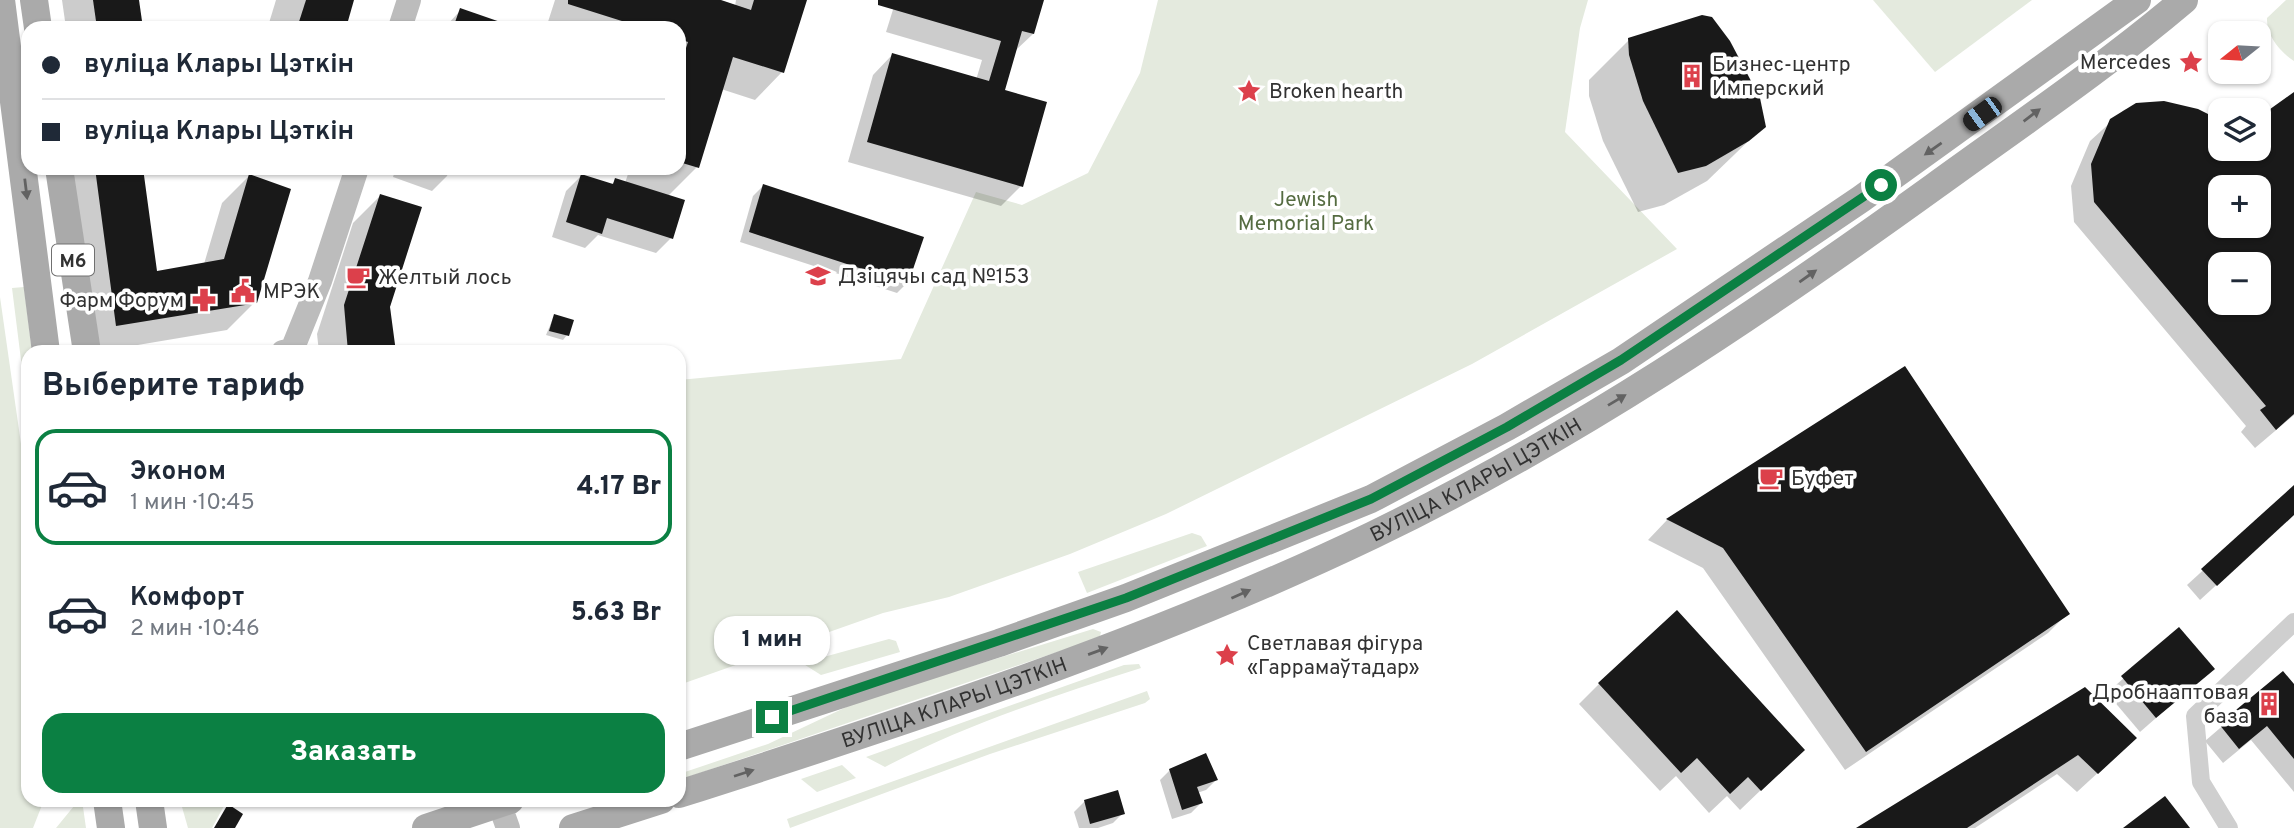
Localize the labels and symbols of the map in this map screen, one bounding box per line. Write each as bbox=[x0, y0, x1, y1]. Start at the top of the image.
north arrow bbox=[2208, 21, 2272, 84]
place icon: Mercedes bbox=[2177, 48, 2205, 76]
place label: Mercedes bbox=[2080, 50, 2171, 77]
place label: Бизнес-центр Имперский bbox=[1712, 52, 1851, 103]
building icon: Бизнес-центр Имперский bbox=[1678, 62, 1706, 90]
place icon: Broken hearth bbox=[1235, 77, 1263, 105]
place label: Broken hearth bbox=[1269, 79, 1403, 106]
car bbox=[1959, 93, 2006, 135]
one-way arrow bbox=[2023, 108, 2041, 123]
one-way arrow bbox=[1924, 141, 1942, 155]
route start bbox=[1865, 169, 1897, 201]
one-way arrow bbox=[21, 178, 32, 200]
park label: Jewish Memorial Park bbox=[1238, 187, 1374, 238]
road number: М6 bbox=[52, 244, 94, 276]
school or university icon: Дзіцячы сад №153 bbox=[804, 262, 832, 290]
cafe icon: Желтый лось bbox=[344, 263, 372, 291]
place label: Дзіцячы сад №153 bbox=[838, 264, 1029, 291]
place label: Желтый лось bbox=[378, 265, 512, 292]
one-way arrow bbox=[1799, 269, 1817, 283]
public building icon: МРЭК bbox=[229, 277, 257, 305]
place label: МРЭК bbox=[263, 279, 320, 306]
pharmacy icon: Фарм Форум bbox=[190, 286, 218, 314]
place label: Фарм Форум bbox=[60, 288, 184, 315]
one-way arrow bbox=[1608, 394, 1627, 407]
street label: ВУЛІЦА КЛАРЫ ЦЭТКІН bbox=[1366, 413, 1588, 549]
cafe icon: Буфет bbox=[1757, 464, 1785, 492]
place label: Буфет bbox=[1791, 466, 1854, 493]
one-way arrow bbox=[1231, 588, 1251, 600]
callout: 1 мин bbox=[714, 616, 830, 664]
place label: Светлавая фігура «Гаррамаўтадар» bbox=[1247, 631, 1423, 682]
place icon: Светлавая фігура «Гаррамаўтадар» bbox=[1213, 641, 1241, 669]
one-way arrow bbox=[1087, 645, 1108, 656]
street label: ВУЛІЦА КЛАРЫ ЦЭТКІН bbox=[838, 652, 1071, 756]
place label: Дробнааптовая база bbox=[2092, 680, 2249, 731]
building icon: Дробнааптовая база bbox=[2255, 690, 2283, 718]
route end bbox=[756, 701, 788, 733]
one-way arrow bbox=[734, 767, 755, 778]

